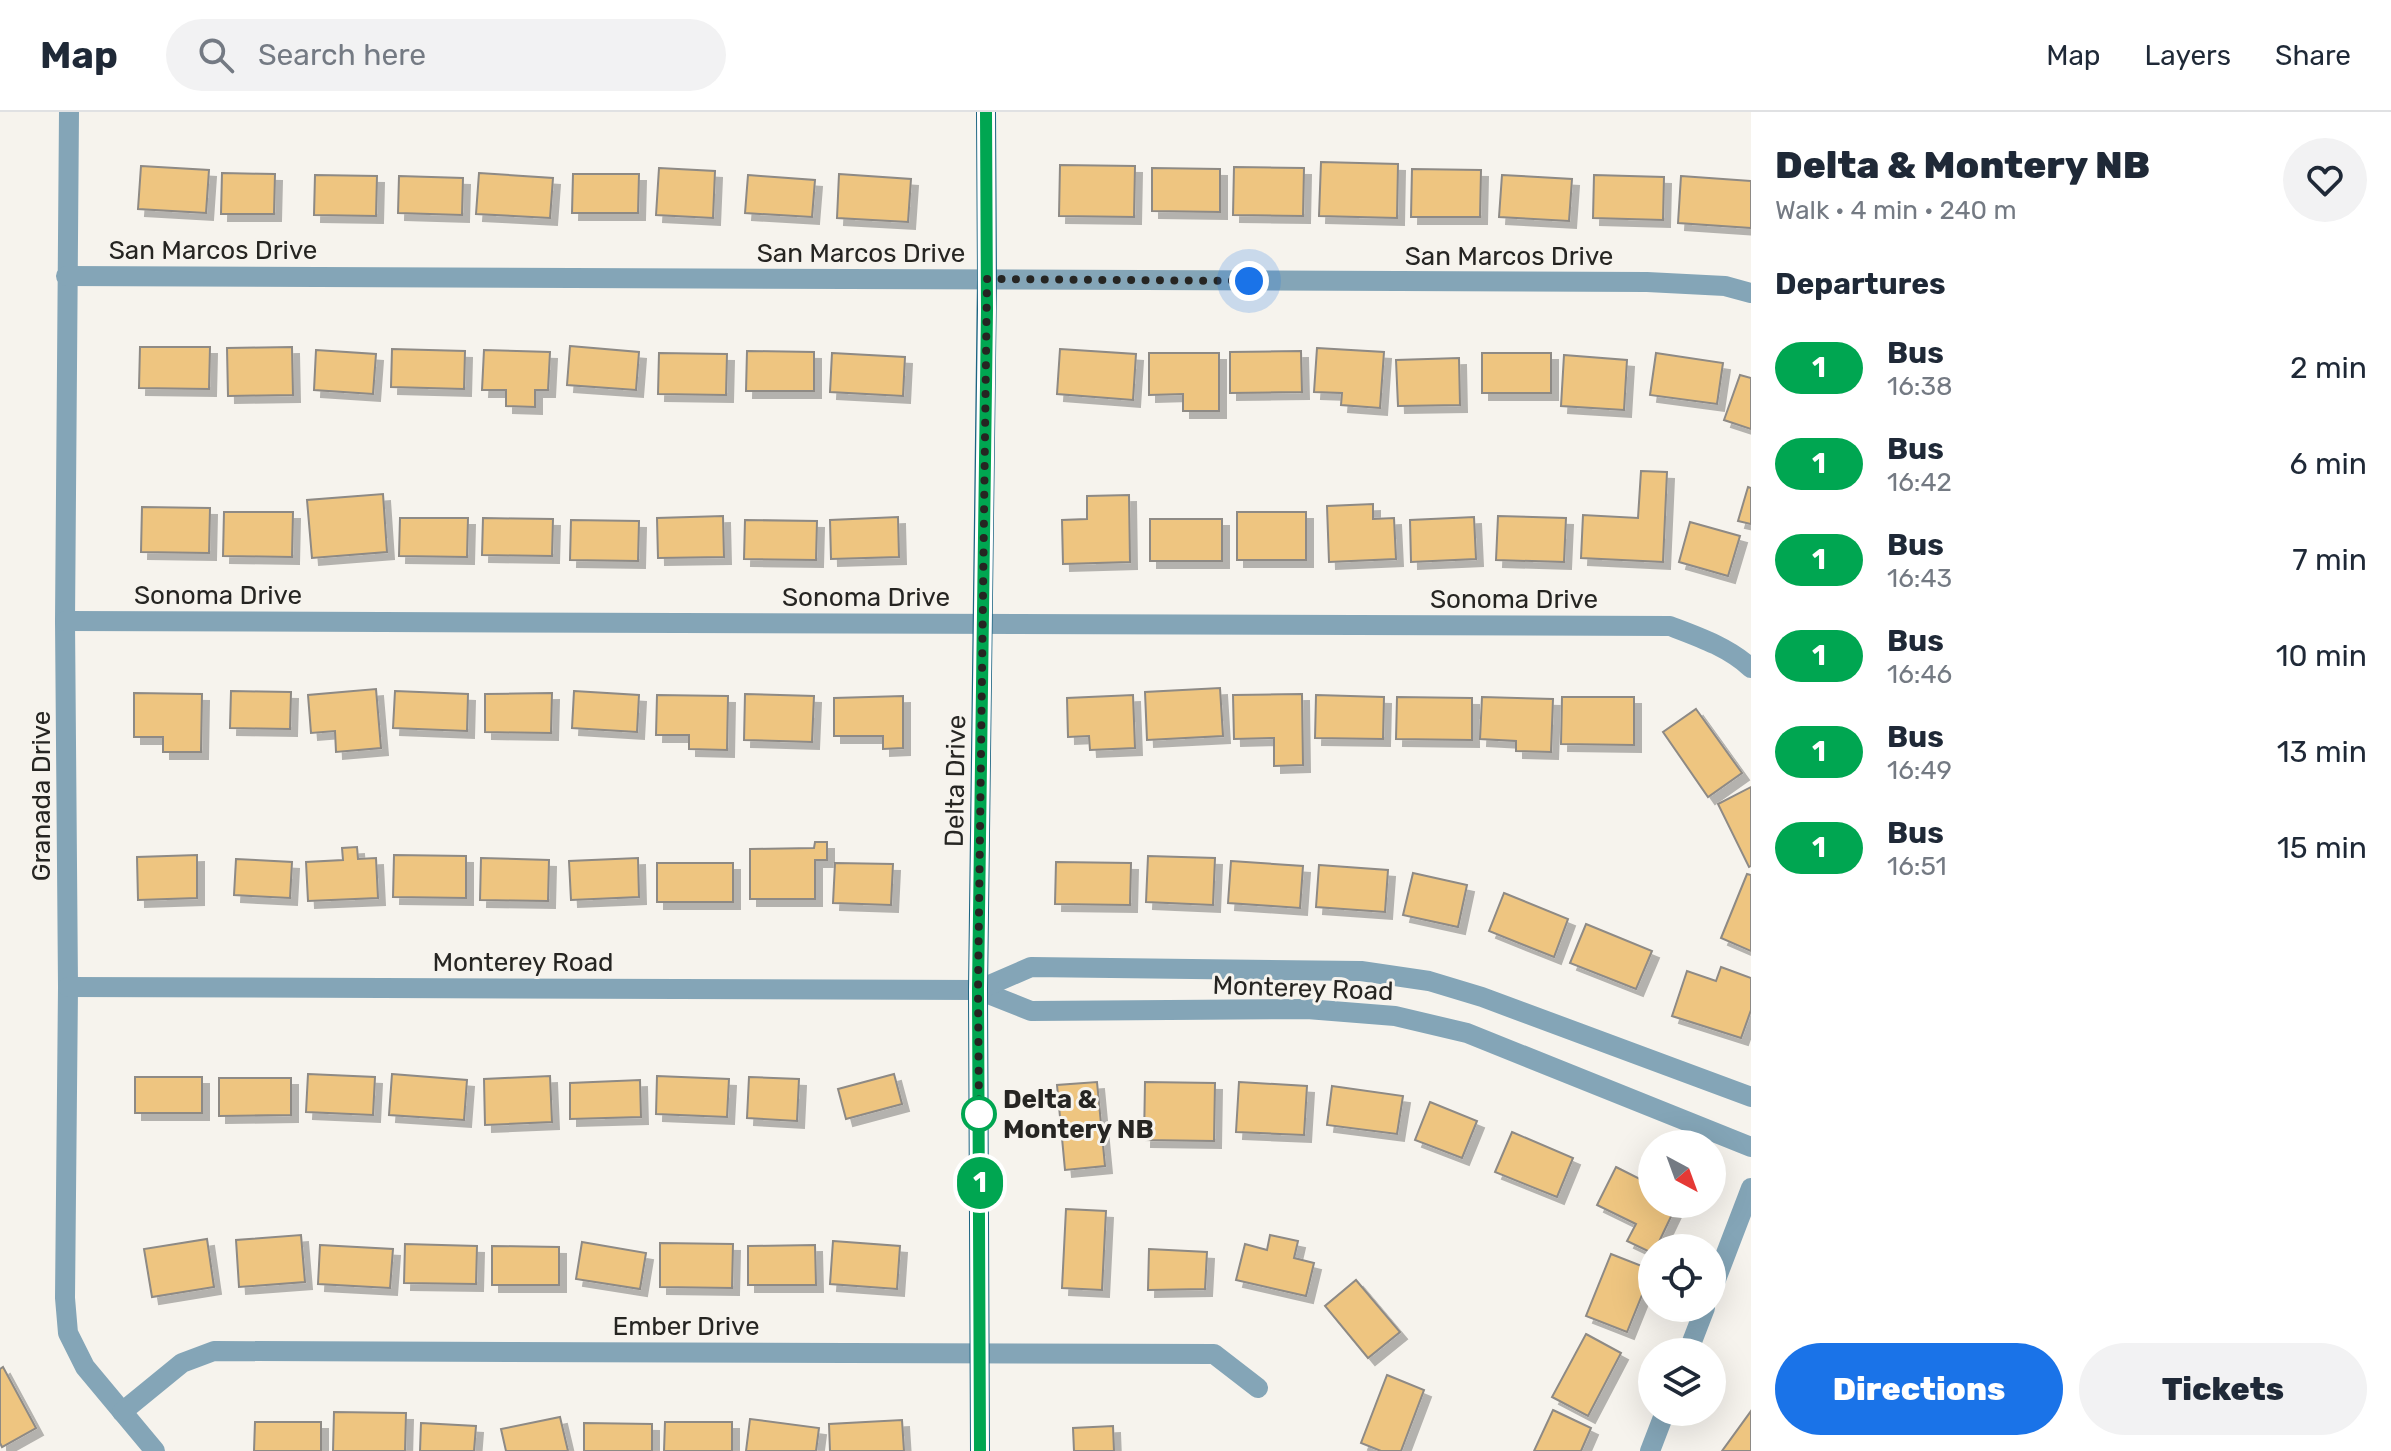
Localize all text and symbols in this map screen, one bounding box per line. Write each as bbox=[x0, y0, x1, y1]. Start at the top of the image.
search box bbox=[166, 19, 726, 91]
text: Map bbox=[40, 32, 118, 78]
icon: search bbox=[194, 33, 238, 77]
text: Search here bbox=[258, 37, 426, 73]
text: Map bbox=[2046, 39, 2101, 72]
text: Layers bbox=[2145, 39, 2231, 72]
text: Share bbox=[2275, 39, 2351, 72]
button: heart bbox=[2283, 138, 2367, 222]
text: Delta & Montery NB bbox=[1775, 142, 2150, 188]
text: Walk · 4 min · 240 m bbox=[1775, 195, 2017, 226]
street label: San Marcos Drive bbox=[109, 235, 317, 266]
street label: San Marcos Drive bbox=[757, 238, 965, 269]
street label: San Marcos Drive bbox=[1405, 241, 1613, 272]
your location bbox=[1229, 261, 1269, 301]
text: Departures bbox=[1775, 266, 1946, 302]
text: Bus bbox=[1887, 335, 1944, 371]
text: 2 min bbox=[2290, 350, 2367, 386]
text: 1 bbox=[1812, 351, 1826, 384]
text: 16:38 bbox=[1887, 371, 1953, 402]
text: Bus bbox=[1887, 431, 1944, 467]
text: 6 min bbox=[2289, 446, 2367, 482]
text: 1 bbox=[1812, 447, 1826, 480]
text: 16:42 bbox=[1887, 467, 1952, 498]
text: Bus bbox=[1887, 527, 1944, 563]
text: 7 min bbox=[2292, 542, 2367, 578]
text: 1 bbox=[1812, 543, 1826, 576]
text: 16:43 bbox=[1887, 563, 1952, 594]
street label: Sonoma Drive bbox=[134, 580, 302, 611]
street label: Sonoma Drive bbox=[782, 582, 950, 613]
street label: Sonoma Drive bbox=[1430, 584, 1598, 615]
text: Bus bbox=[1887, 623, 1944, 659]
text: 10 min bbox=[2276, 638, 2367, 674]
text: 1 bbox=[1812, 639, 1826, 672]
text: 16:46 bbox=[1887, 659, 1952, 690]
street label: Granada Drive bbox=[26, 711, 57, 881]
street label: Delta Drive bbox=[939, 715, 972, 847]
text: Bus bbox=[1887, 719, 1944, 755]
text: 13 min bbox=[2277, 734, 2367, 770]
text: 1 bbox=[1812, 735, 1826, 768]
text: 16:49 bbox=[1887, 755, 1952, 786]
text: Bus bbox=[1887, 815, 1944, 851]
text: 15 min bbox=[2277, 830, 2367, 866]
text: 1 bbox=[1812, 831, 1826, 864]
text: 16:51 bbox=[1887, 851, 1947, 882]
street label: Monterey Road bbox=[432, 947, 614, 978]
street label: Monterey Road bbox=[1212, 970, 1394, 1007]
place label: Delta & Montery NB bbox=[1003, 1084, 1154, 1145]
marker: Delta & Montery NB bbox=[962, 1097, 996, 1131]
north arrow bbox=[1638, 1130, 1726, 1218]
map controls bbox=[1638, 1130, 1726, 1426]
line badge: 1 bbox=[954, 1157, 1006, 1209]
text: 1 bbox=[973, 1166, 987, 1199]
button: locate bbox=[1638, 1234, 1726, 1322]
street label: Ember Drive bbox=[612, 1311, 760, 1342]
button: layers bbox=[1638, 1338, 1726, 1426]
button: Directions bbox=[1775, 1343, 2063, 1435]
button: Tickets bbox=[2079, 1343, 2367, 1435]

